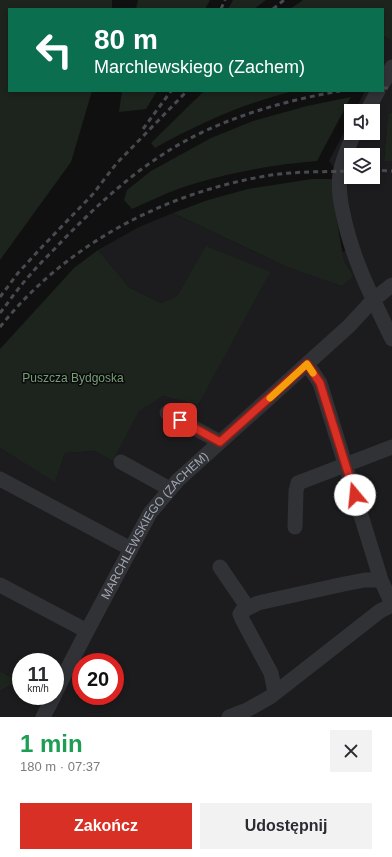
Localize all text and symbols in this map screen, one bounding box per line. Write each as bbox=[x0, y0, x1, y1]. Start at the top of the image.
icon: left bbox=[28, 24, 80, 76]
text: 80 m bbox=[94, 24, 158, 55]
text: Marchlewskiego (Zachem) bbox=[94, 57, 305, 77]
map controls bbox=[344, 104, 380, 184]
button: sound bbox=[344, 104, 380, 140]
button: layers bbox=[344, 148, 380, 184]
park label: Puszcza Bydgoska bbox=[22, 371, 124, 385]
pin bbox=[163, 403, 197, 437]
icon: arrive bbox=[169, 409, 191, 431]
street label: MARCHLEWSKIEGO (ZACHEM) bbox=[98, 449, 211, 602]
position arrow bbox=[334, 474, 376, 516]
speed limit sign: 20 bbox=[72, 653, 124, 705]
text: 11 bbox=[27, 663, 49, 685]
text: km/h bbox=[27, 683, 49, 694]
text: 1 min bbox=[20, 730, 83, 757]
button: close bbox=[330, 730, 372, 772]
text: 180 m · 07:37 bbox=[20, 759, 100, 774]
button: Zakończ bbox=[20, 803, 192, 849]
button: Udostępnij bbox=[200, 803, 372, 849]

